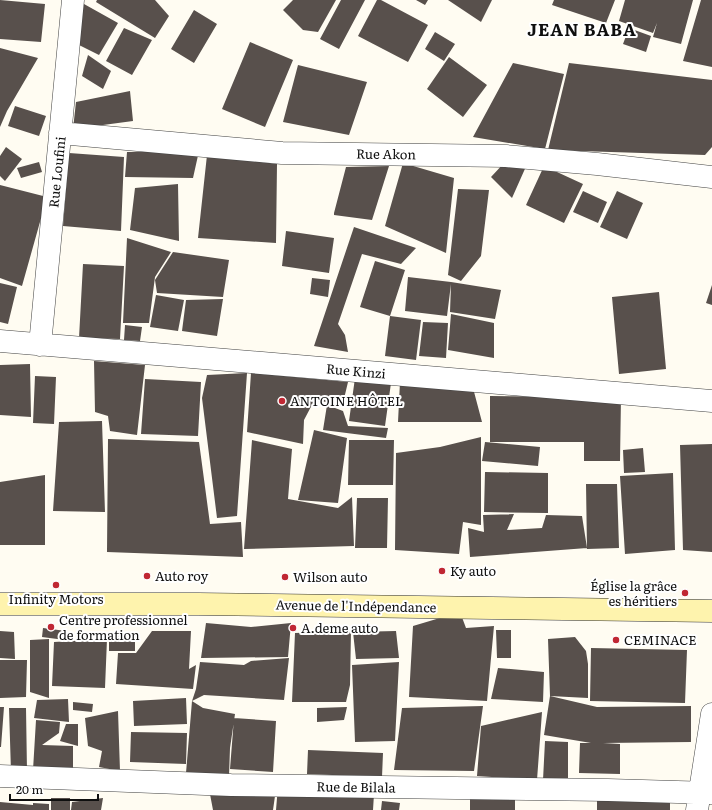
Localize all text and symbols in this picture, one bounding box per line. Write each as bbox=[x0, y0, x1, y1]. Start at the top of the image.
district label: JEAN BABA bbox=[527, 16, 637, 41]
street label: Rue Loufini bbox=[43, 135, 70, 209]
street label: Rue Akon bbox=[356, 143, 416, 164]
street label: Rue Kinzi bbox=[325, 358, 387, 383]
place label: ANTOINE HÔTEL bbox=[290, 391, 403, 410]
marker: ANTOINE HÔTEL bbox=[277, 396, 287, 406]
place label: Ky auto bbox=[450, 561, 496, 580]
place label: Auto roy bbox=[155, 566, 209, 585]
marker: Ky auto bbox=[437, 566, 447, 576]
place label: Wilson auto bbox=[293, 567, 368, 586]
marker: Auto roy bbox=[142, 571, 152, 581]
marker: Wilson auto bbox=[280, 572, 290, 582]
place label: Église la grâce es héritiers bbox=[590, 576, 677, 610]
marker: Infinity Motors bbox=[51, 580, 61, 590]
marker: Église la grâce es héritiers bbox=[680, 588, 690, 598]
place label: Infinity Motors bbox=[9, 589, 104, 608]
street label: Avenue de l'Indépendance bbox=[275, 595, 437, 616]
place label: Centre professionnel de formation bbox=[59, 610, 188, 644]
place label: A.deme auto bbox=[301, 618, 379, 637]
marker: Centre professionnel de formation bbox=[46, 622, 56, 632]
marker: A.deme auto bbox=[288, 623, 298, 633]
place label: CEMINACE bbox=[624, 630, 697, 649]
marker: CEMINACE bbox=[611, 635, 621, 645]
scale bar bbox=[10, 776, 98, 802]
street label: Rue de Bilala bbox=[316, 776, 396, 797]
text: 20 m bbox=[16, 780, 43, 798]

